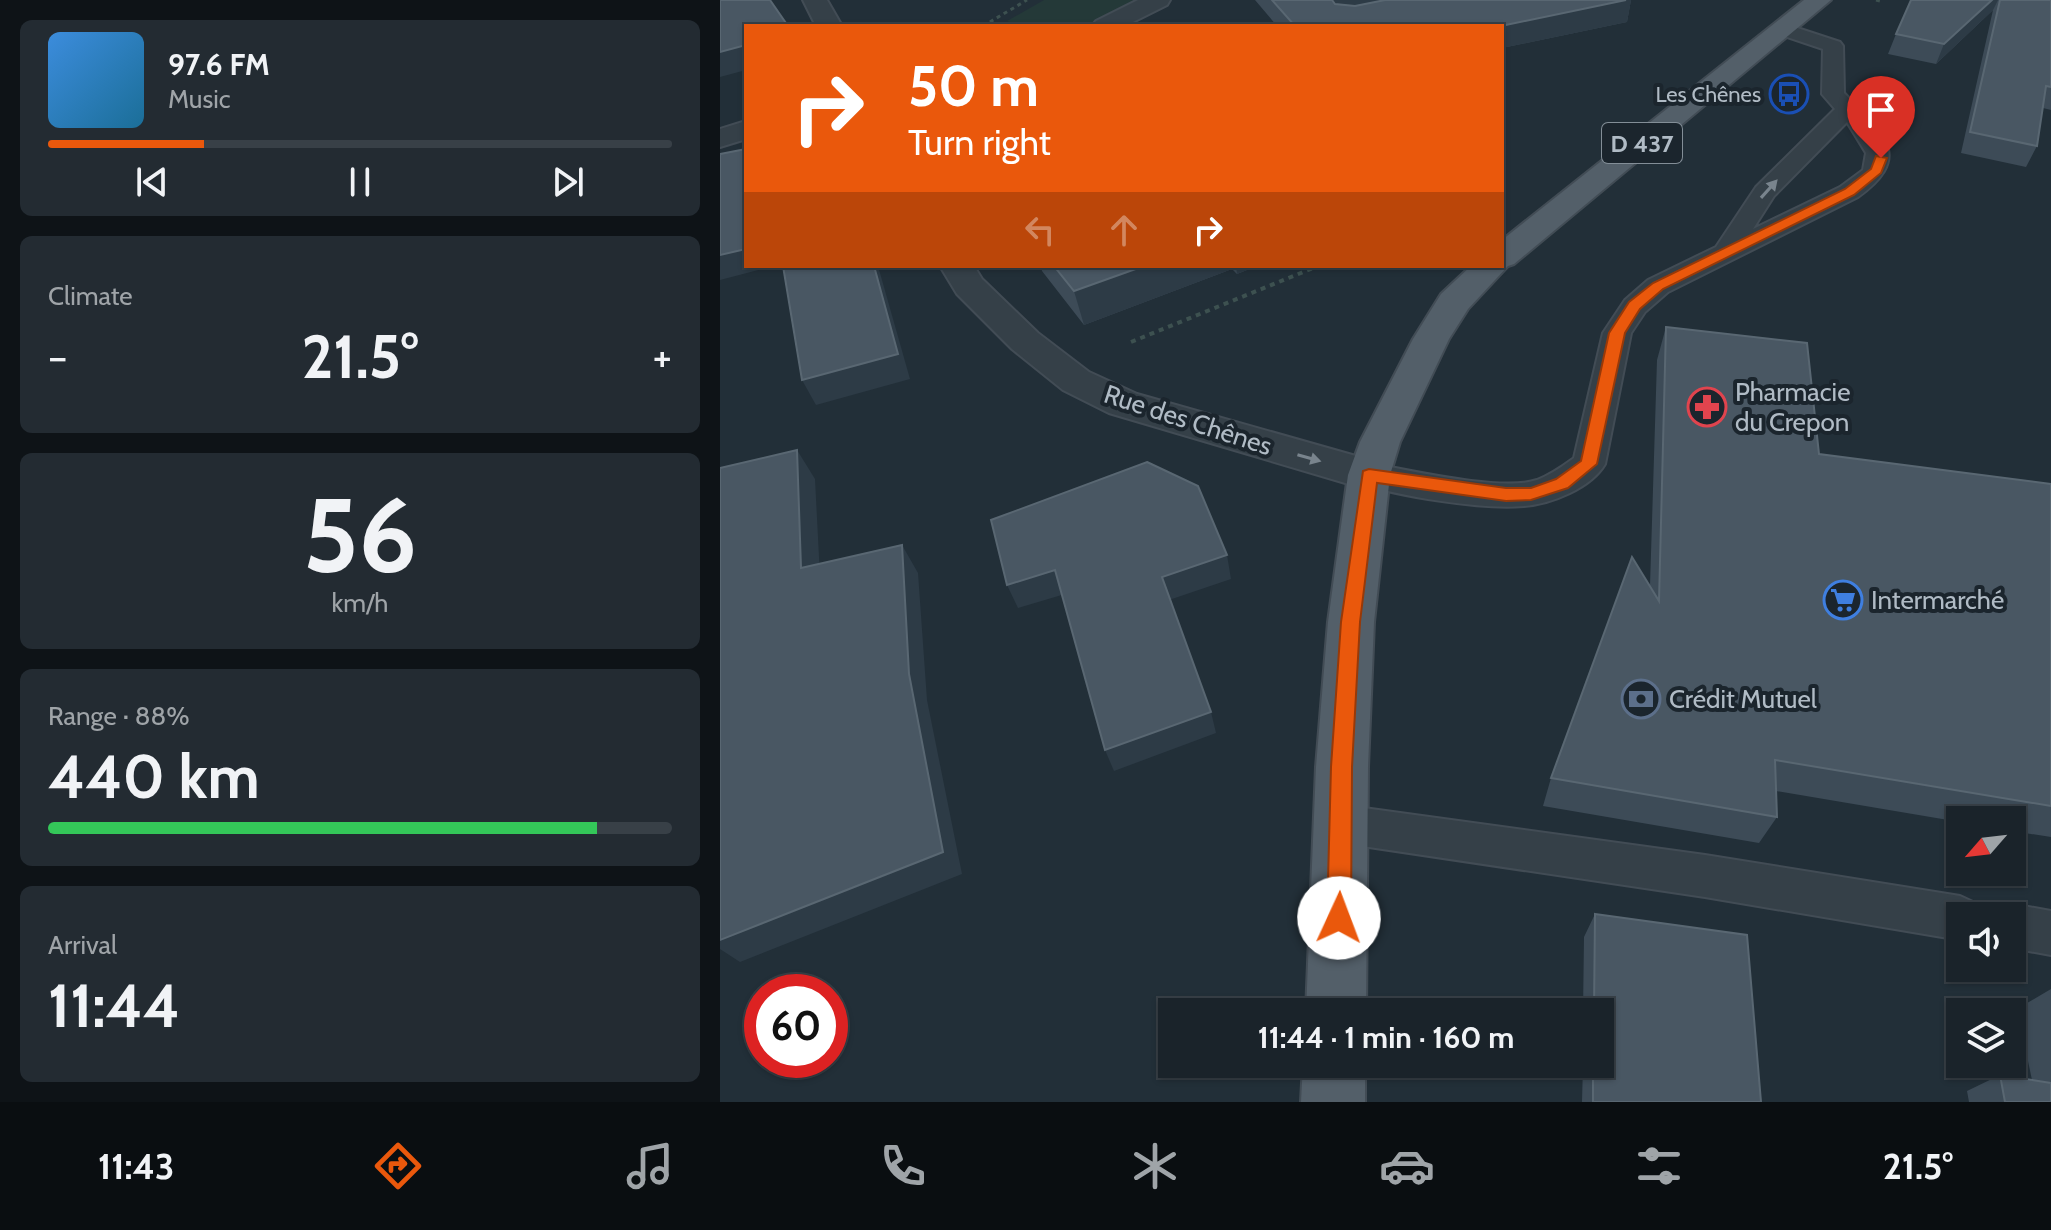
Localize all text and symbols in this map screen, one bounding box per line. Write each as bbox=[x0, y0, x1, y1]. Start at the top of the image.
text: 97.6 FM bbox=[168, 46, 270, 83]
text: 50 m bbox=[908, 52, 1039, 120]
icon: right bbox=[776, 56, 880, 160]
bus stop icon: Les Chênes bbox=[1768, 73, 1810, 115]
pin bbox=[1847, 76, 1915, 158]
place label: Les Chênes bbox=[1655, 81, 1761, 108]
text: Music bbox=[168, 83, 231, 115]
icon: arrive bbox=[1859, 88, 1903, 132]
text: Turn right bbox=[908, 120, 1051, 164]
road number: D 437 bbox=[1602, 123, 1682, 163]
icon: previous bbox=[130, 160, 174, 204]
icon: pause bbox=[338, 160, 382, 204]
icon: next bbox=[546, 160, 590, 204]
one-way arrow bbox=[1760, 180, 1777, 200]
icon: left bbox=[1018, 208, 1062, 252]
icon: ahead bbox=[1102, 208, 1146, 252]
icon: right bbox=[1186, 208, 1230, 252]
text: Climate bbox=[48, 280, 133, 312]
text: 21.5° bbox=[302, 320, 418, 393]
text: − bbox=[48, 330, 67, 383]
text: + bbox=[653, 330, 672, 383]
place label: Pharmacie du Crepon bbox=[1735, 376, 1850, 438]
street label: Rue des Chênes bbox=[1100, 378, 1276, 462]
pharmacy icon: Pharmacie du Crepon bbox=[1686, 386, 1728, 428]
one-way arrow bbox=[1297, 452, 1321, 465]
text: 56 bbox=[303, 472, 417, 598]
supermarket icon: Intermarché bbox=[1822, 579, 1864, 621]
place label: Intermarché bbox=[1871, 584, 2004, 616]
text: km/h bbox=[332, 587, 388, 619]
bank icon: Crédit Mutuel bbox=[1620, 678, 1662, 720]
place label: Crédit Mutuel bbox=[1669, 683, 1817, 715]
text: Range · 88% bbox=[48, 700, 190, 732]
text: 440 km bbox=[48, 740, 260, 813]
north arrow bbox=[1946, 806, 2026, 886]
map controls bbox=[1946, 806, 2026, 1078]
position arrow bbox=[1297, 876, 1381, 960]
button: sound bbox=[1946, 902, 2026, 982]
text: Arrival bbox=[48, 929, 117, 961]
text: 11:44 bbox=[48, 969, 180, 1042]
speed limit sign: 60 bbox=[744, 974, 848, 1078]
button: layers bbox=[1946, 998, 2026, 1078]
text: 11:44 · 1 min · 160 m bbox=[1258, 1019, 1514, 1056]
icon: directions bbox=[370, 1138, 426, 1194]
icon: music bbox=[622, 1138, 678, 1194]
icon: phone bbox=[875, 1138, 931, 1194]
icon: climate bbox=[1127, 1138, 1183, 1194]
icon: car bbox=[1379, 1138, 1435, 1194]
icon: filters bbox=[1631, 1138, 1687, 1194]
text: 11:43 bbox=[98, 1144, 174, 1188]
text: 21.5° bbox=[1883, 1144, 1953, 1188]

